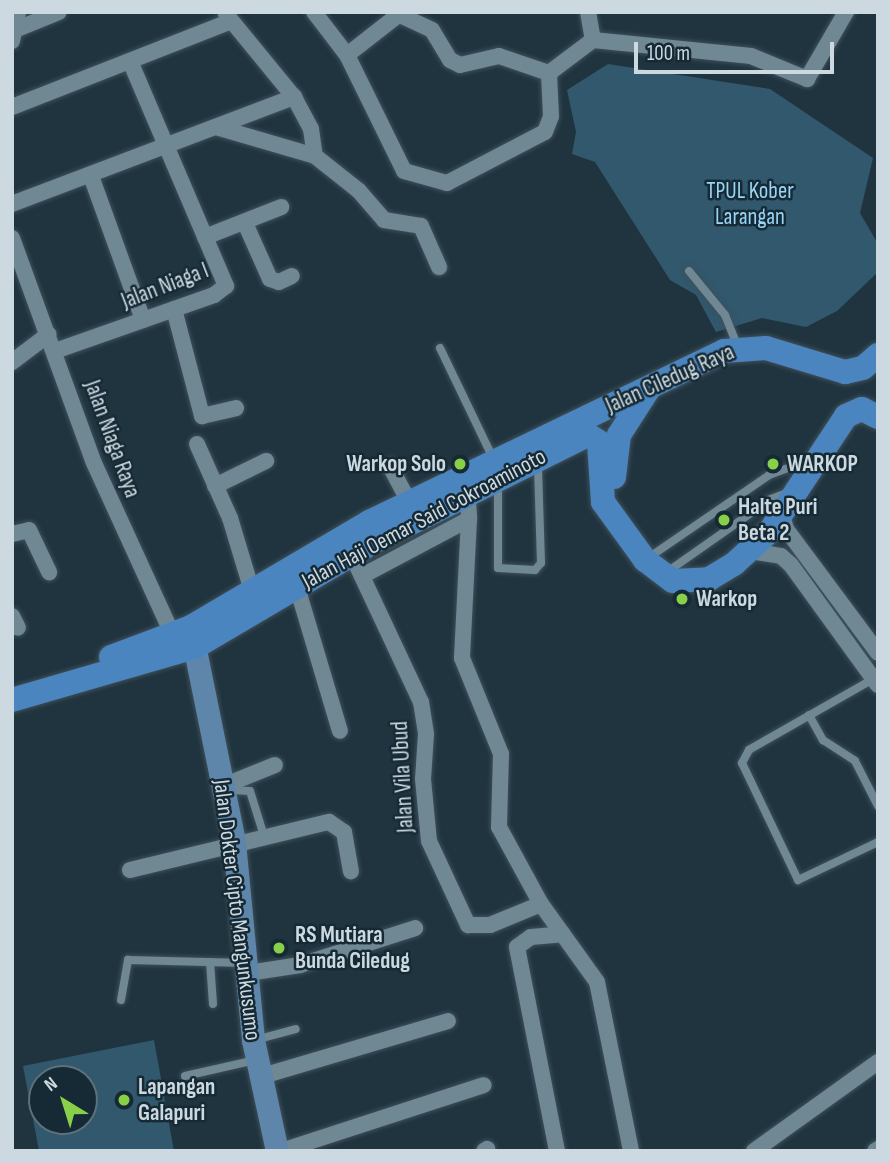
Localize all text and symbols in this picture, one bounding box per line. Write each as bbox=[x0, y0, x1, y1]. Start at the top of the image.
scale bar bbox=[638, 28, 838, 72]
text: 100 m bbox=[647, 41, 690, 66]
park label: TPUL Kober Larangan bbox=[706, 177, 794, 231]
street label: Jalan Niaga I bbox=[118, 257, 212, 315]
street label: Jalan Ciledug Raya bbox=[602, 338, 738, 420]
street label: Jalan Niaga Raya bbox=[78, 377, 146, 501]
street label: Jalan Haji Oemar Said Cokroaminoto bbox=[297, 443, 551, 595]
place label: Warkop Solo bbox=[346, 450, 446, 478]
place label: WARKOP bbox=[787, 450, 858, 478]
marker: Warkop Solo bbox=[452, 456, 468, 472]
marker: WARKOP bbox=[765, 456, 781, 472]
place label: Halte Puri Beta 2 bbox=[738, 493, 817, 547]
marker: Halte Puri Beta 2 bbox=[716, 512, 732, 528]
place label: Warkop bbox=[696, 585, 757, 613]
marker: Warkop bbox=[674, 591, 690, 607]
street label: Jalan Vila Ubud bbox=[386, 720, 420, 834]
street label: Jalan Dokter Cipto Mangunkusumo bbox=[207, 778, 267, 1042]
place label: RS Mutiara Bunda Ciledug bbox=[295, 921, 410, 975]
marker: RS Mutiara Bunda Ciledug bbox=[269, 938, 289, 958]
north arrow bbox=[28, 1065, 98, 1135]
text: N bbox=[40, 1072, 62, 1097]
place label: Lapangan Galapuri bbox=[138, 1073, 215, 1127]
marker: Lapangan Galapuri bbox=[116, 1092, 132, 1108]

